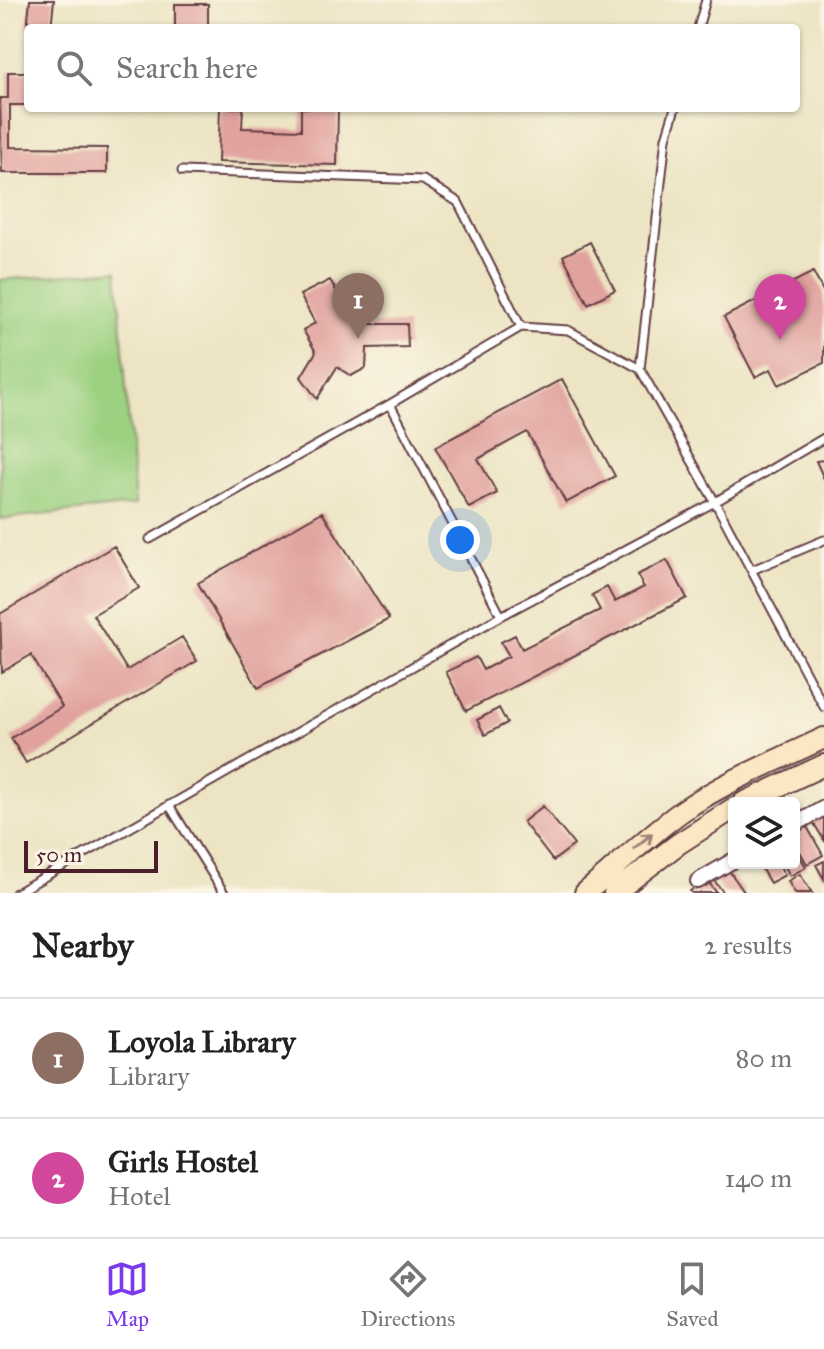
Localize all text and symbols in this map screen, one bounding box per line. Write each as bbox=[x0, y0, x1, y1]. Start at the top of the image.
search box bbox=[24, 24, 800, 112]
icon: search bbox=[52, 46, 96, 90]
text: Search here bbox=[116, 50, 258, 86]
pin: 1 bbox=[332, 273, 384, 339]
pin: 2 bbox=[754, 274, 806, 340]
your location bbox=[440, 520, 480, 560]
map controls bbox=[728, 797, 800, 869]
button: layers bbox=[728, 797, 800, 869]
one-way arrow bbox=[632, 832, 653, 850]
scale bar bbox=[24, 837, 158, 873]
text: 50 m bbox=[36, 841, 82, 868]
text: Nearby bbox=[32, 925, 134, 966]
text: 2 results bbox=[704, 929, 792, 961]
text: Loyola Library bbox=[108, 1024, 296, 1060]
text: 1 bbox=[53, 1042, 63, 1074]
text: 80 m bbox=[736, 1042, 792, 1074]
text: Library bbox=[108, 1060, 189, 1092]
text: Girls Hostel bbox=[108, 1144, 258, 1180]
text: 2 bbox=[52, 1162, 64, 1194]
text: 140 m bbox=[725, 1162, 792, 1194]
text: Hotel bbox=[108, 1180, 171, 1212]
tab: Map bbox=[105, 1257, 149, 1332]
tab: Directions bbox=[360, 1257, 455, 1332]
tab: Saved bbox=[666, 1257, 718, 1332]

